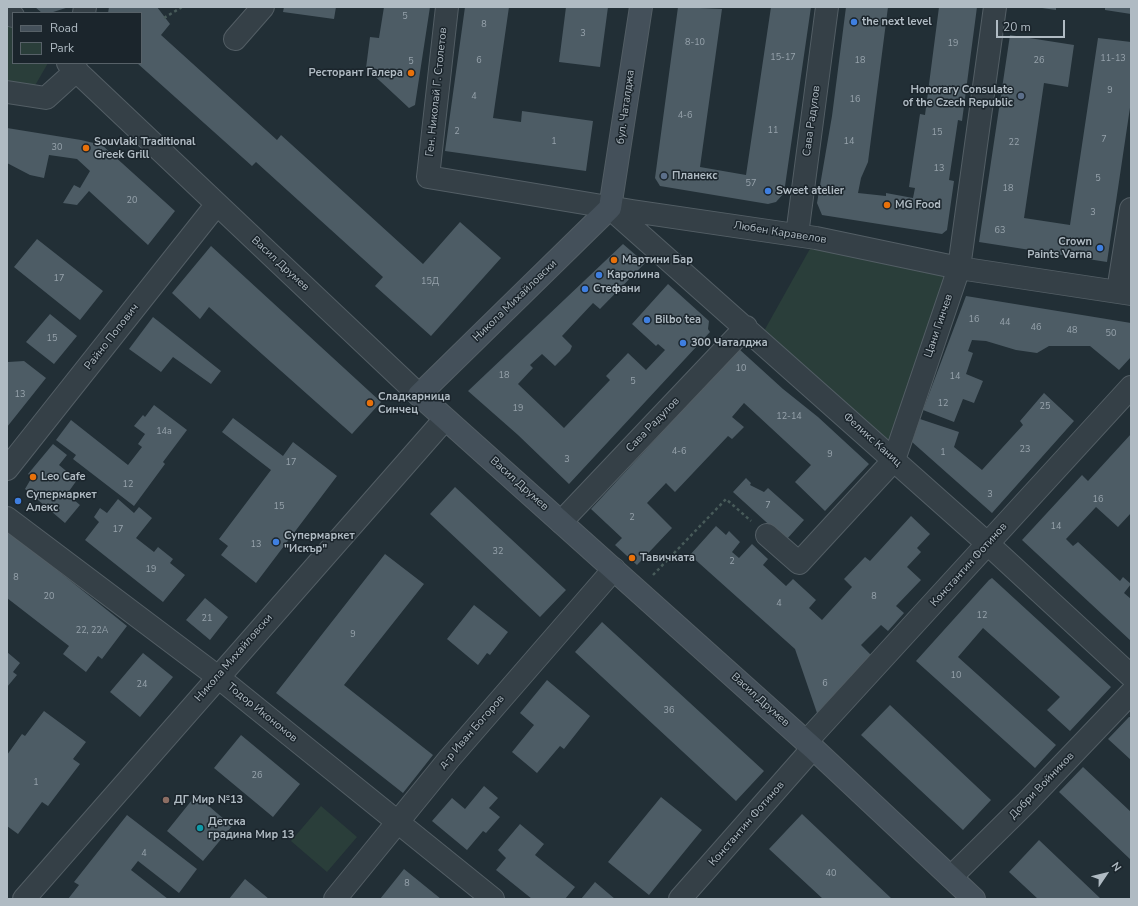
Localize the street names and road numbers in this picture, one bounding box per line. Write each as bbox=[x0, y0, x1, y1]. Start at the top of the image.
street label: Ген. Николай Г. Столетов bbox=[424, 27, 450, 157]
street label: бул. Чаталджа bbox=[614, 69, 638, 145]
street label: Сава Радулов bbox=[801, 85, 823, 157]
street label: Любен Каравелов bbox=[733, 219, 827, 247]
street label: Васил Друмев bbox=[248, 234, 312, 294]
street label: Никола Михайловски bbox=[470, 257, 560, 345]
street label: Цани Гинчев bbox=[922, 292, 956, 360]
street label: Райно Попович bbox=[82, 301, 142, 373]
street label: Сава Радулов bbox=[624, 395, 682, 455]
street label: Феликс Каниц bbox=[840, 410, 904, 470]
street label: Васил Друмев bbox=[487, 454, 551, 514]
street label: Константин Фотинов bbox=[928, 520, 1010, 610]
street label: Никола Михайловски bbox=[192, 612, 276, 704]
street label: Васил Друмев bbox=[728, 670, 792, 730]
street label: Тодор Икономов bbox=[224, 681, 300, 745]
street label: д-р Иван Богоров bbox=[437, 693, 507, 771]
street label: Добри Войников bbox=[1007, 750, 1077, 822]
street label: Константин Фотинов bbox=[707, 779, 787, 869]

